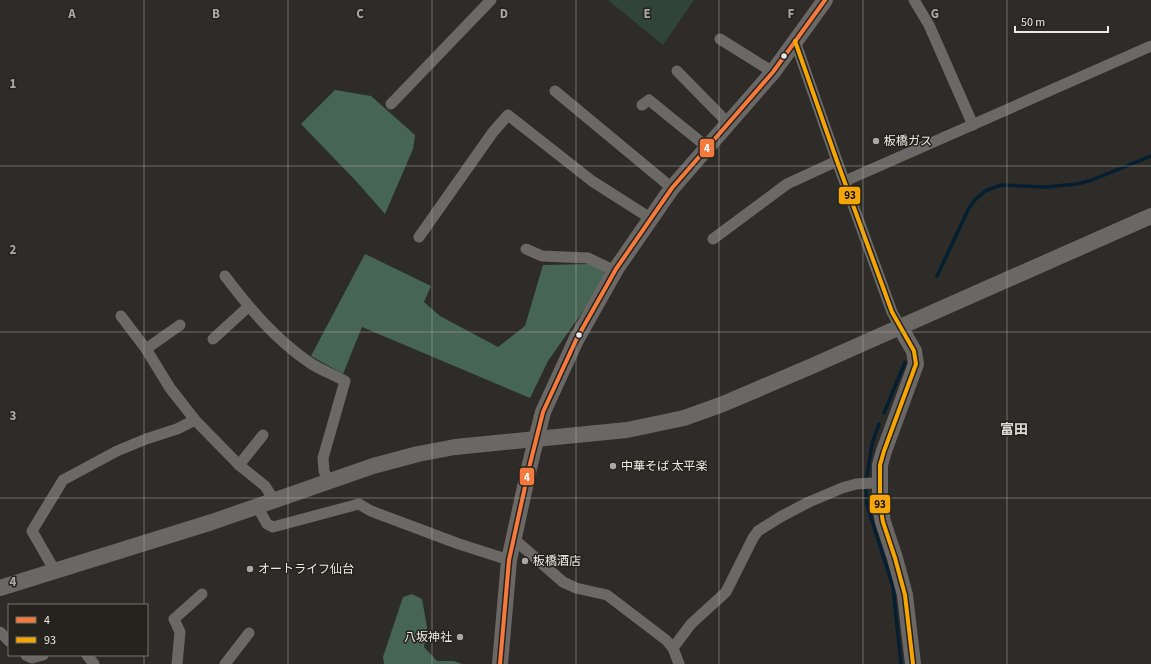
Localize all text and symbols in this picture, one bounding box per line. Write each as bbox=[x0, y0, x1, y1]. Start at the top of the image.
text: A bbox=[67, 5, 76, 23]
text: B bbox=[212, 5, 220, 23]
text: C bbox=[356, 5, 364, 23]
text: D bbox=[500, 5, 508, 23]
text: E bbox=[643, 5, 651, 23]
text: F bbox=[788, 5, 795, 23]
text: G bbox=[931, 5, 939, 23]
scale bar bbox=[1015, 8, 1108, 34]
text: 50 m bbox=[1021, 14, 1045, 31]
unlabelled marker bbox=[779, 51, 789, 61]
text: 1 bbox=[10, 75, 17, 93]
place label: 板橋ガス bbox=[884, 133, 932, 150]
marker: 板橋ガス bbox=[871, 136, 881, 146]
line badge: 4 bbox=[699, 138, 715, 158]
text: 4 bbox=[704, 141, 710, 156]
line badge: 93 bbox=[838, 186, 861, 205]
text: 93 bbox=[844, 188, 856, 203]
text: 2 bbox=[10, 241, 17, 259]
unlabelled marker bbox=[574, 330, 584, 340]
text: 3 bbox=[10, 407, 17, 425]
district label: 富田 bbox=[1000, 420, 1028, 440]
place label: 中華そば 太平楽 bbox=[621, 458, 707, 475]
marker: 中華そば 太平楽 bbox=[608, 461, 618, 471]
line badge: 4 bbox=[519, 467, 535, 486]
text: 4 bbox=[524, 470, 530, 485]
line badge: 93 bbox=[869, 494, 891, 514]
text: 93 bbox=[874, 497, 886, 512]
place label: 板橋酒店 bbox=[533, 553, 581, 570]
marker: 板橋酒店 bbox=[520, 556, 530, 566]
place label: オートライフ仙台 bbox=[258, 561, 354, 578]
marker: オートライフ仙台 bbox=[245, 564, 255, 574]
text: 4 bbox=[10, 573, 17, 591]
legend bbox=[8, 604, 148, 656]
text: 4 bbox=[44, 612, 50, 629]
place label: 八坂神社 bbox=[404, 629, 452, 646]
text: 93 bbox=[44, 632, 56, 649]
marker: 八坂神社 bbox=[455, 632, 465, 642]

